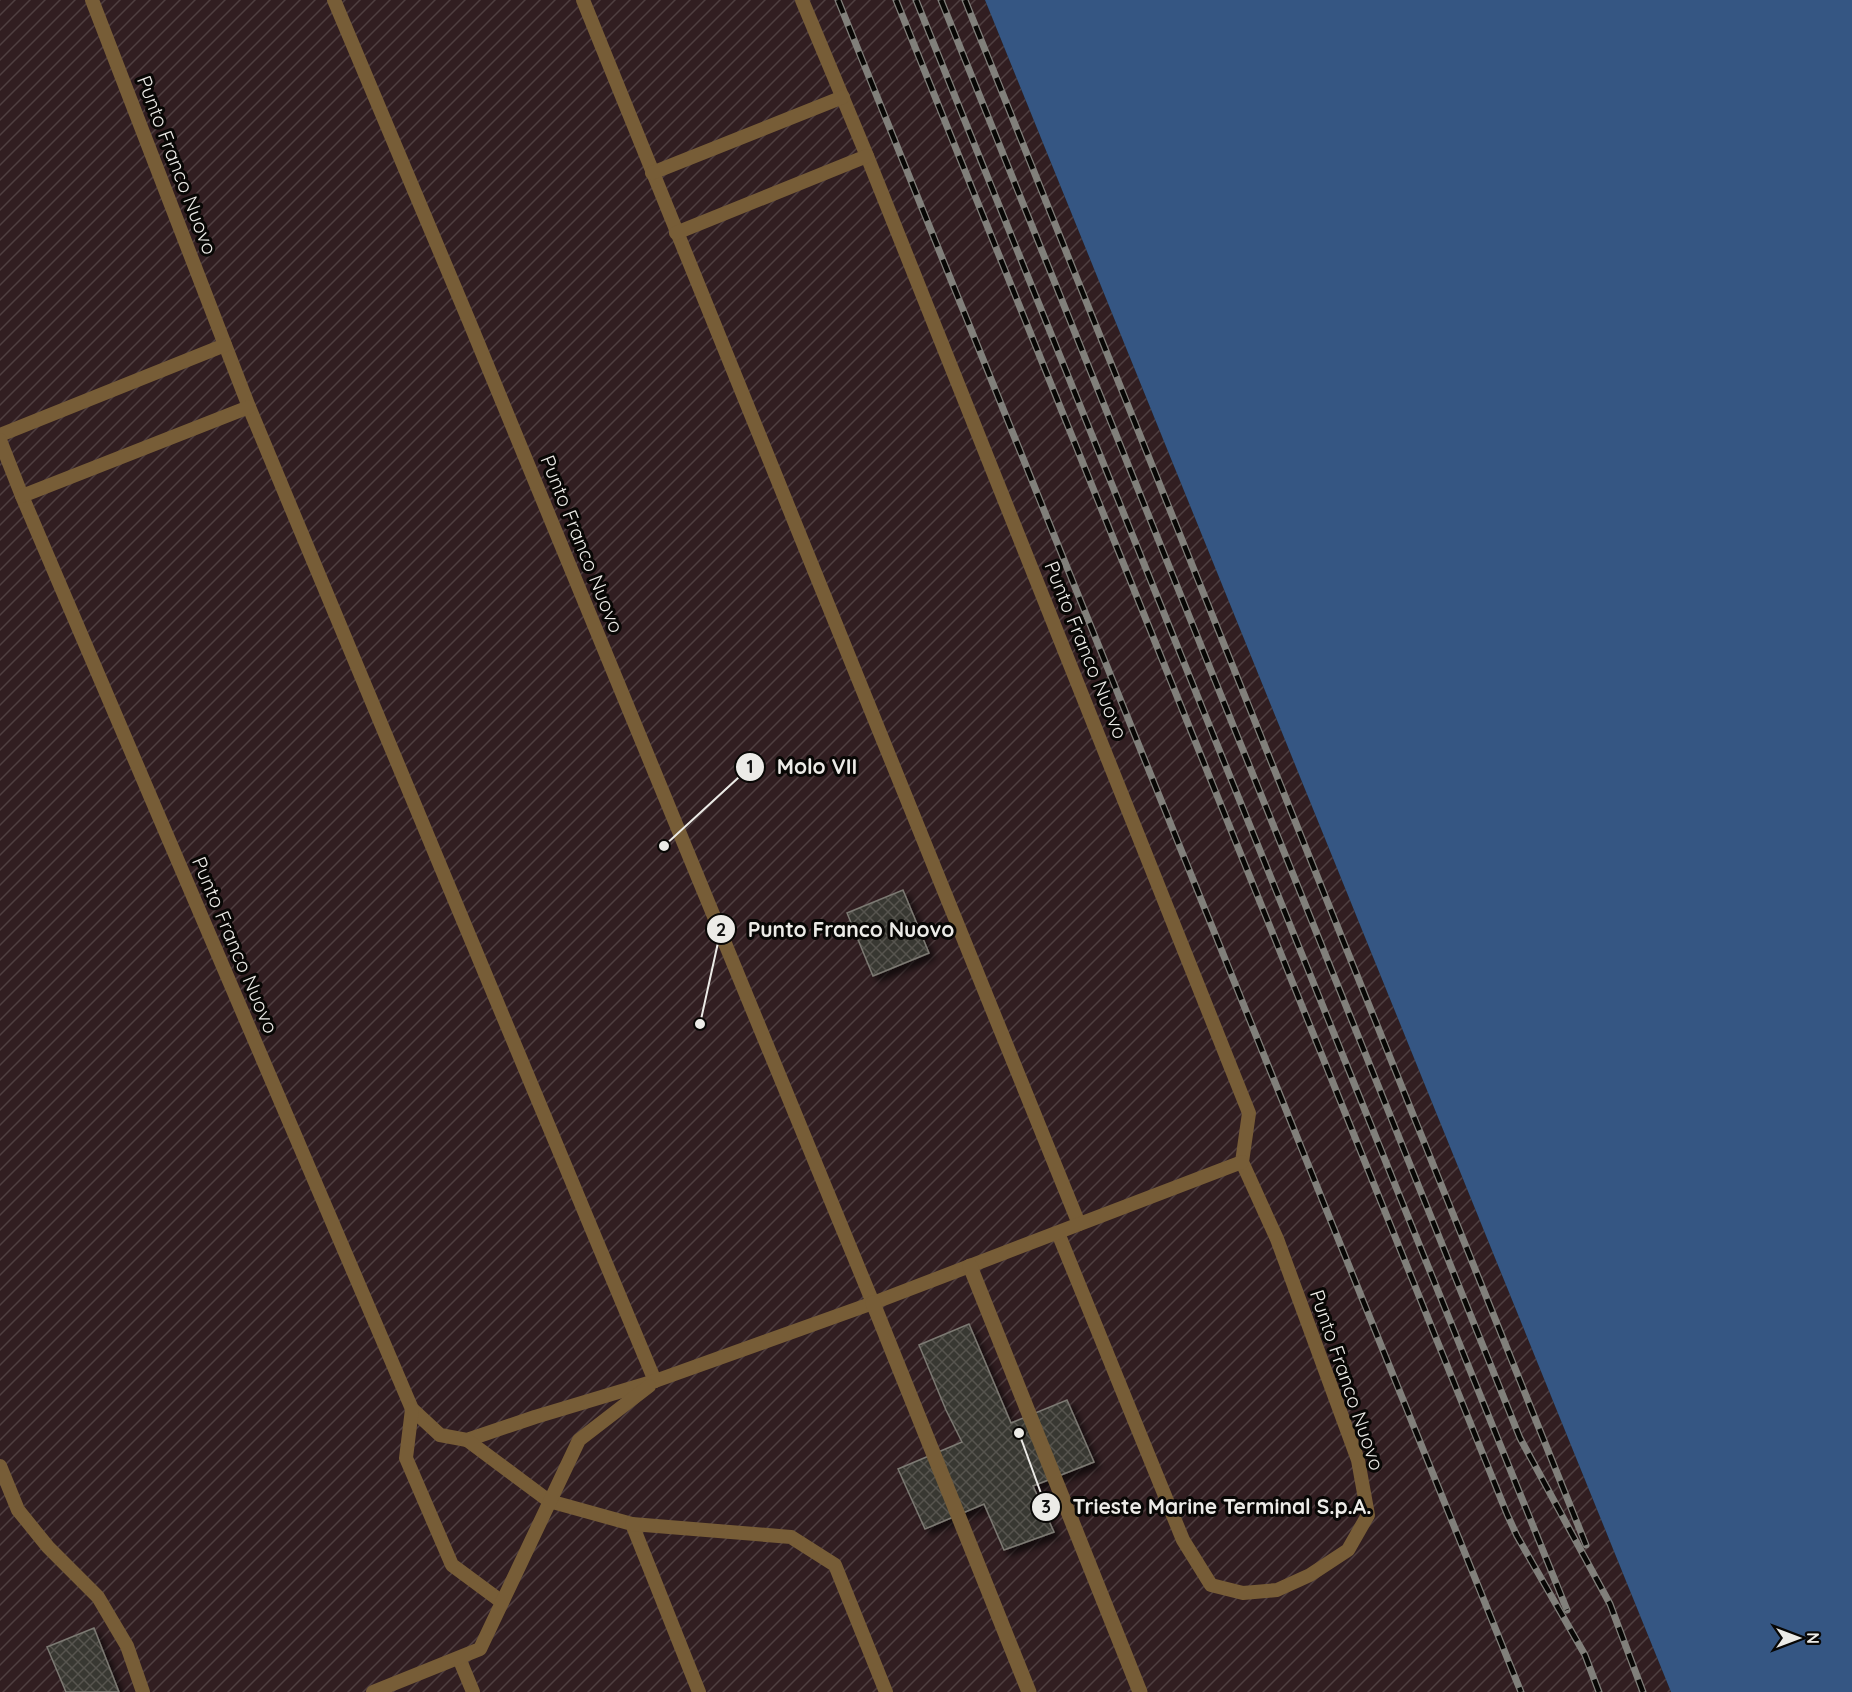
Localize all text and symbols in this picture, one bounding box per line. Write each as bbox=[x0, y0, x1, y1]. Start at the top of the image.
street label: Punto Franco Nuovo bbox=[132, 72, 223, 258]
street label: Punto Franco Nuovo bbox=[535, 451, 630, 636]
street label: Punto Franco Nuovo bbox=[1039, 557, 1134, 742]
callout: Molo VII bbox=[735, 747, 869, 786]
text: Molo VII bbox=[777, 753, 857, 779]
text: 1 bbox=[746, 755, 754, 778]
street label: Punto Franco Nuovo bbox=[187, 853, 284, 1037]
callout: Punto Franco Nuovo bbox=[706, 910, 966, 949]
text: Punto Franco Nuovo bbox=[748, 916, 954, 942]
text: 2 bbox=[716, 918, 726, 941]
street label: Punto Franco Nuovo bbox=[1305, 1286, 1390, 1474]
callout: Trieste Marine Terminal S.p.A. bbox=[1031, 1487, 1384, 1526]
text: Trieste Marine Terminal S.p.A. bbox=[1073, 1493, 1372, 1519]
text: 3 bbox=[1041, 1495, 1051, 1518]
north arrow bbox=[1768, 1608, 1828, 1668]
text: N bbox=[1803, 1632, 1823, 1644]

